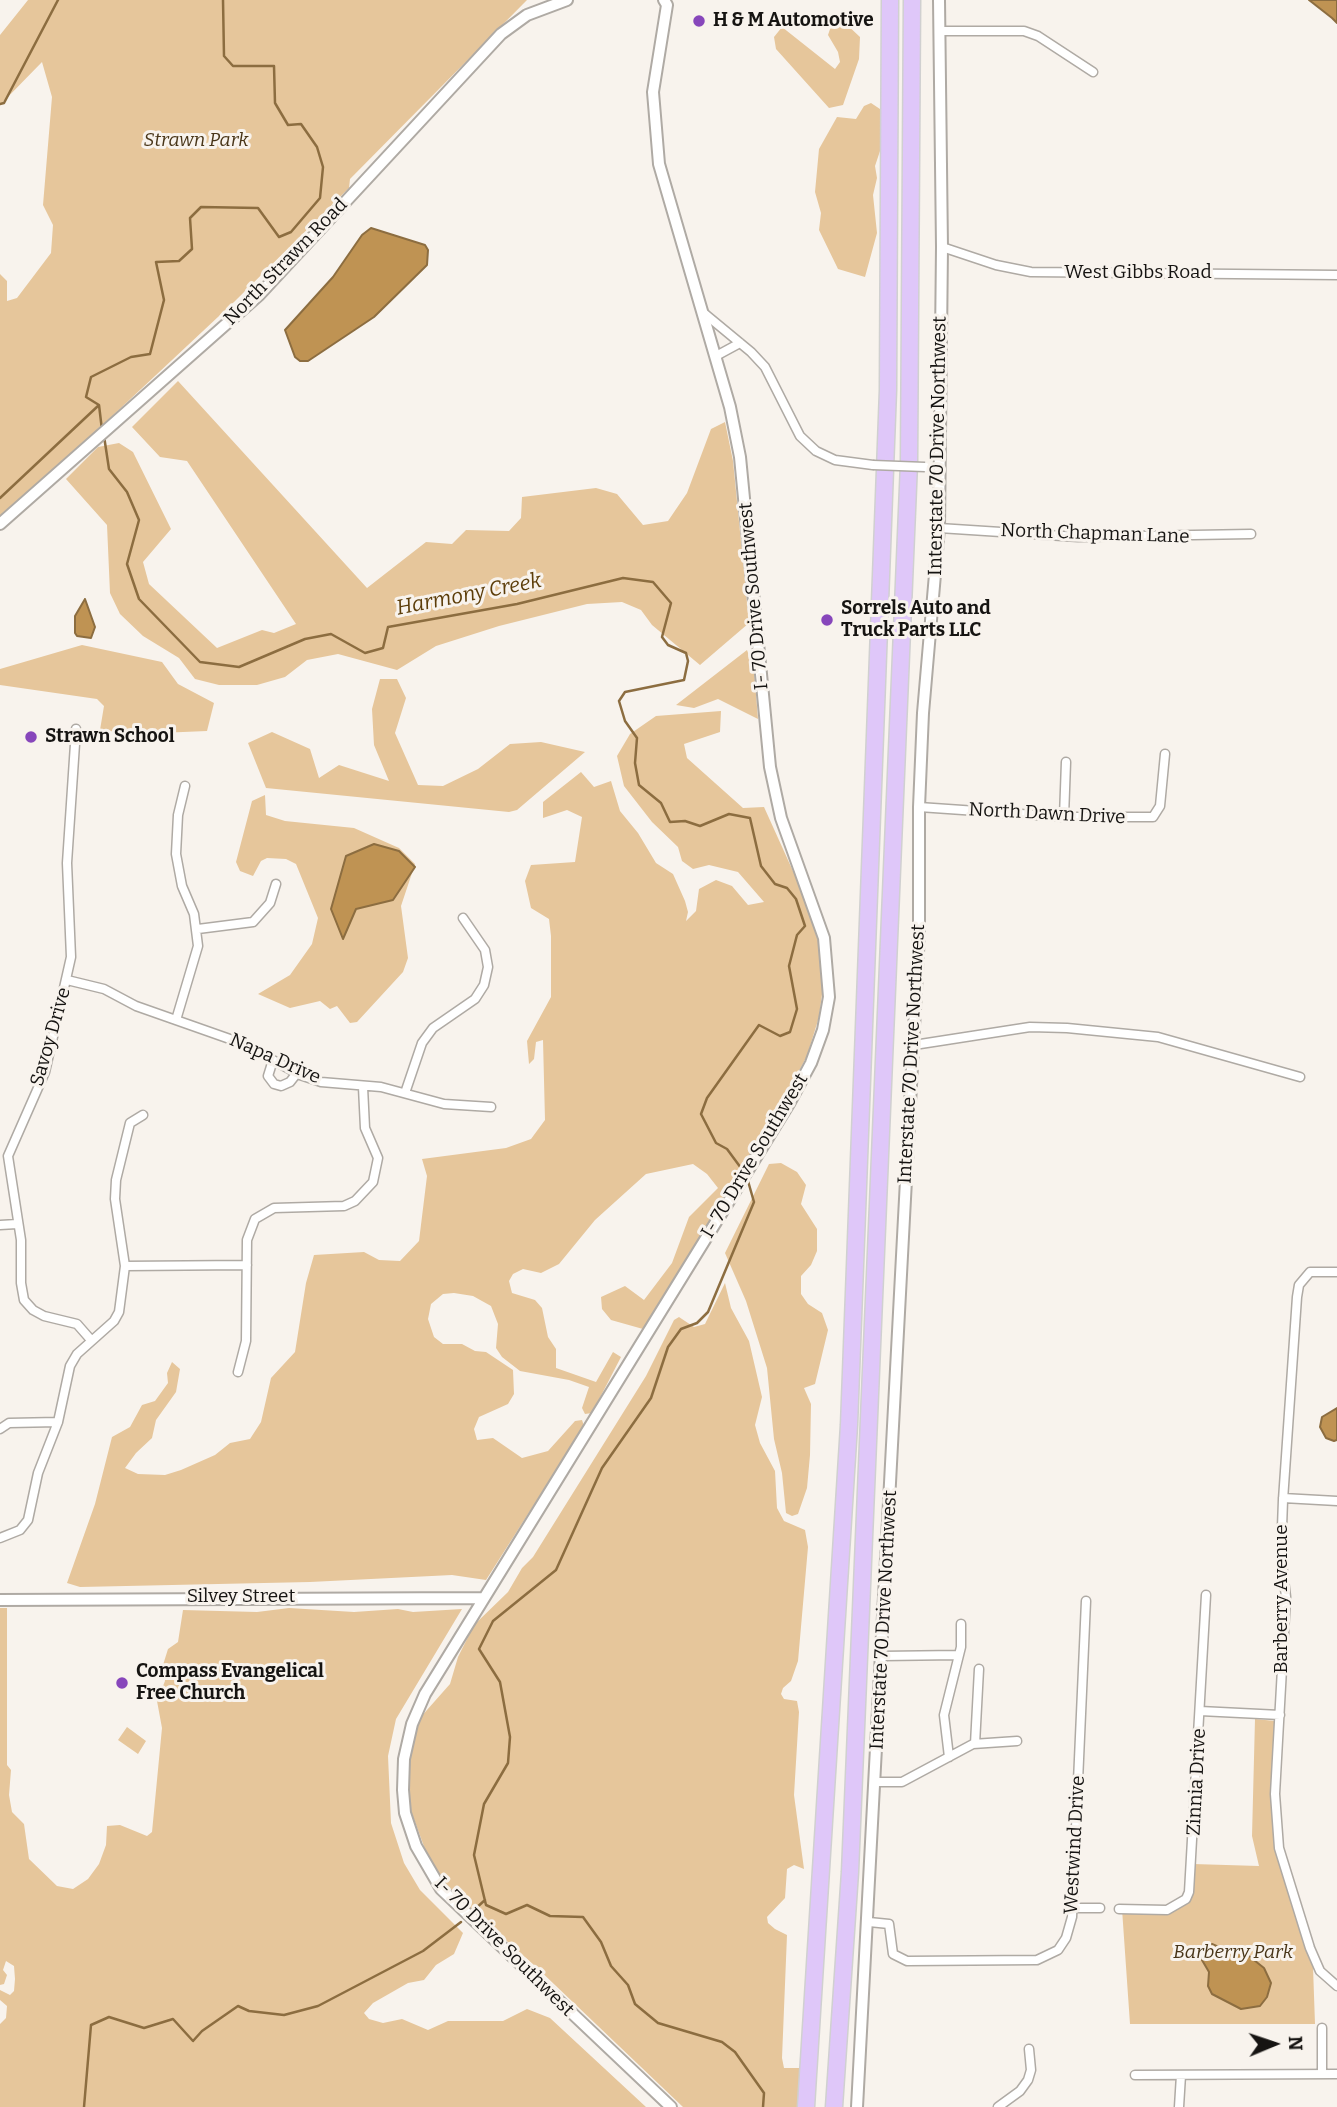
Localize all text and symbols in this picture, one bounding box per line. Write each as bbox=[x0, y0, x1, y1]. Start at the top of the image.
place label: H & M Automotive bbox=[713, 10, 874, 32]
marker: H & M Automotive bbox=[691, 13, 707, 29]
park label: Strawn Park bbox=[143, 130, 249, 152]
street label: North Strawn Road bbox=[220, 194, 352, 330]
street label: West Gibbs Road bbox=[1064, 262, 1212, 284]
street label: Interstate 70 Drive Northwest bbox=[924, 316, 952, 576]
street label: I- 70 Drive Southwest bbox=[734, 501, 774, 691]
street label: North Chapman Lane bbox=[1000, 519, 1190, 549]
water label: Harmony Creek bbox=[394, 569, 544, 621]
place label: Sorrels Auto and Truck Parts LLC bbox=[841, 598, 991, 642]
marker: Sorrels Auto and Truck Parts LLC bbox=[819, 612, 835, 628]
place label: Strawn School bbox=[45, 726, 175, 748]
marker: Strawn School bbox=[23, 729, 39, 745]
street label: North Dawn Drive bbox=[968, 799, 1126, 829]
street label: Interstate 70 Drive Northwest bbox=[894, 924, 930, 1184]
street label: Savoy Drive bbox=[26, 985, 76, 1089]
street label: Napa Drive bbox=[226, 1029, 324, 1089]
street label: I- 70 Drive Southwest bbox=[697, 1070, 813, 1242]
street label: Interstate 70 Drive Northwest bbox=[866, 1490, 902, 1750]
street label: Barberry Avenue bbox=[1271, 1524, 1293, 1674]
street label: Silvey Street bbox=[187, 1586, 295, 1608]
place label: Compass Evangelical Free Church bbox=[136, 1661, 324, 1705]
marker: Compass Evangelical Free Church bbox=[114, 1675, 130, 1691]
street label: Zinnia Drive bbox=[1183, 1728, 1211, 1836]
street label: Westwind Drive bbox=[1060, 1775, 1090, 1915]
street label: I- 70 Drive Southwest bbox=[429, 1872, 579, 2022]
park label: Barberry Park bbox=[1173, 1942, 1293, 1964]
north arrow bbox=[1239, 2009, 1309, 2079]
text: N bbox=[1284, 2036, 1307, 2051]

